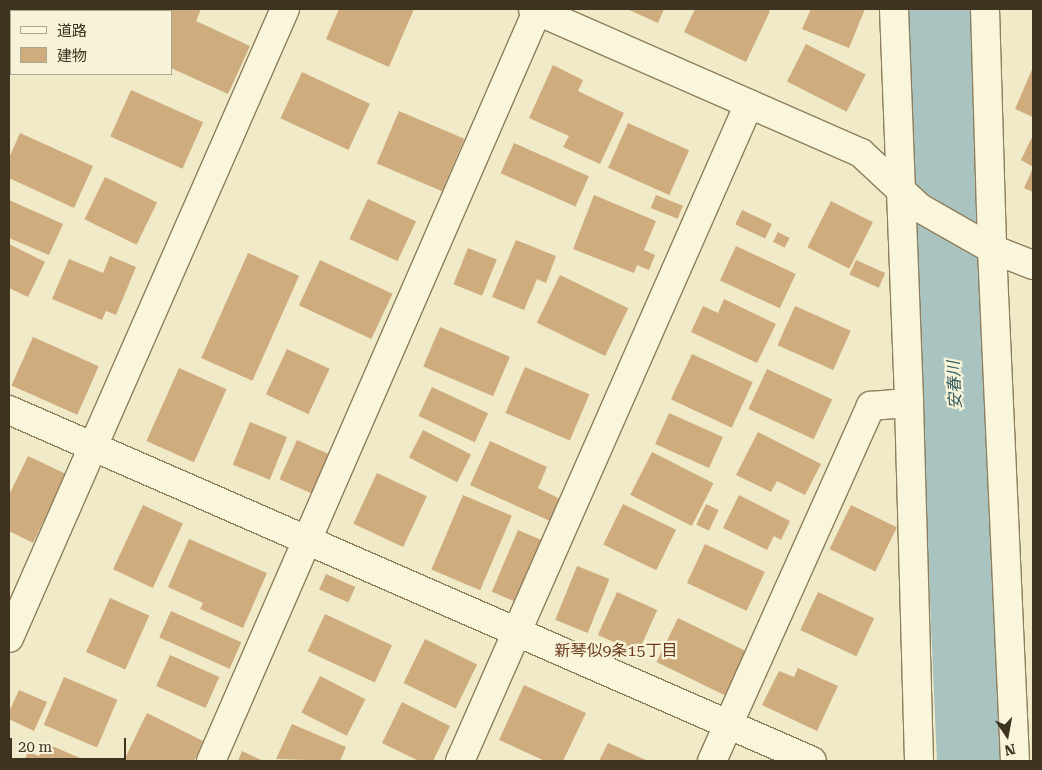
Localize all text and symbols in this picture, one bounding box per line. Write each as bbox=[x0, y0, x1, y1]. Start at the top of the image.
legend bbox=[10, 10, 172, 75]
text: 道路 bbox=[57, 22, 87, 40]
text: 建物 bbox=[57, 47, 87, 65]
water label: 安春川 bbox=[944, 361, 966, 409]
district label: 新琴似9条15丁目 bbox=[555, 641, 677, 661]
north arrow bbox=[982, 710, 1032, 760]
scale bar bbox=[12, 728, 129, 760]
text: 20 m bbox=[18, 738, 52, 756]
text: N bbox=[1003, 741, 1017, 759]

